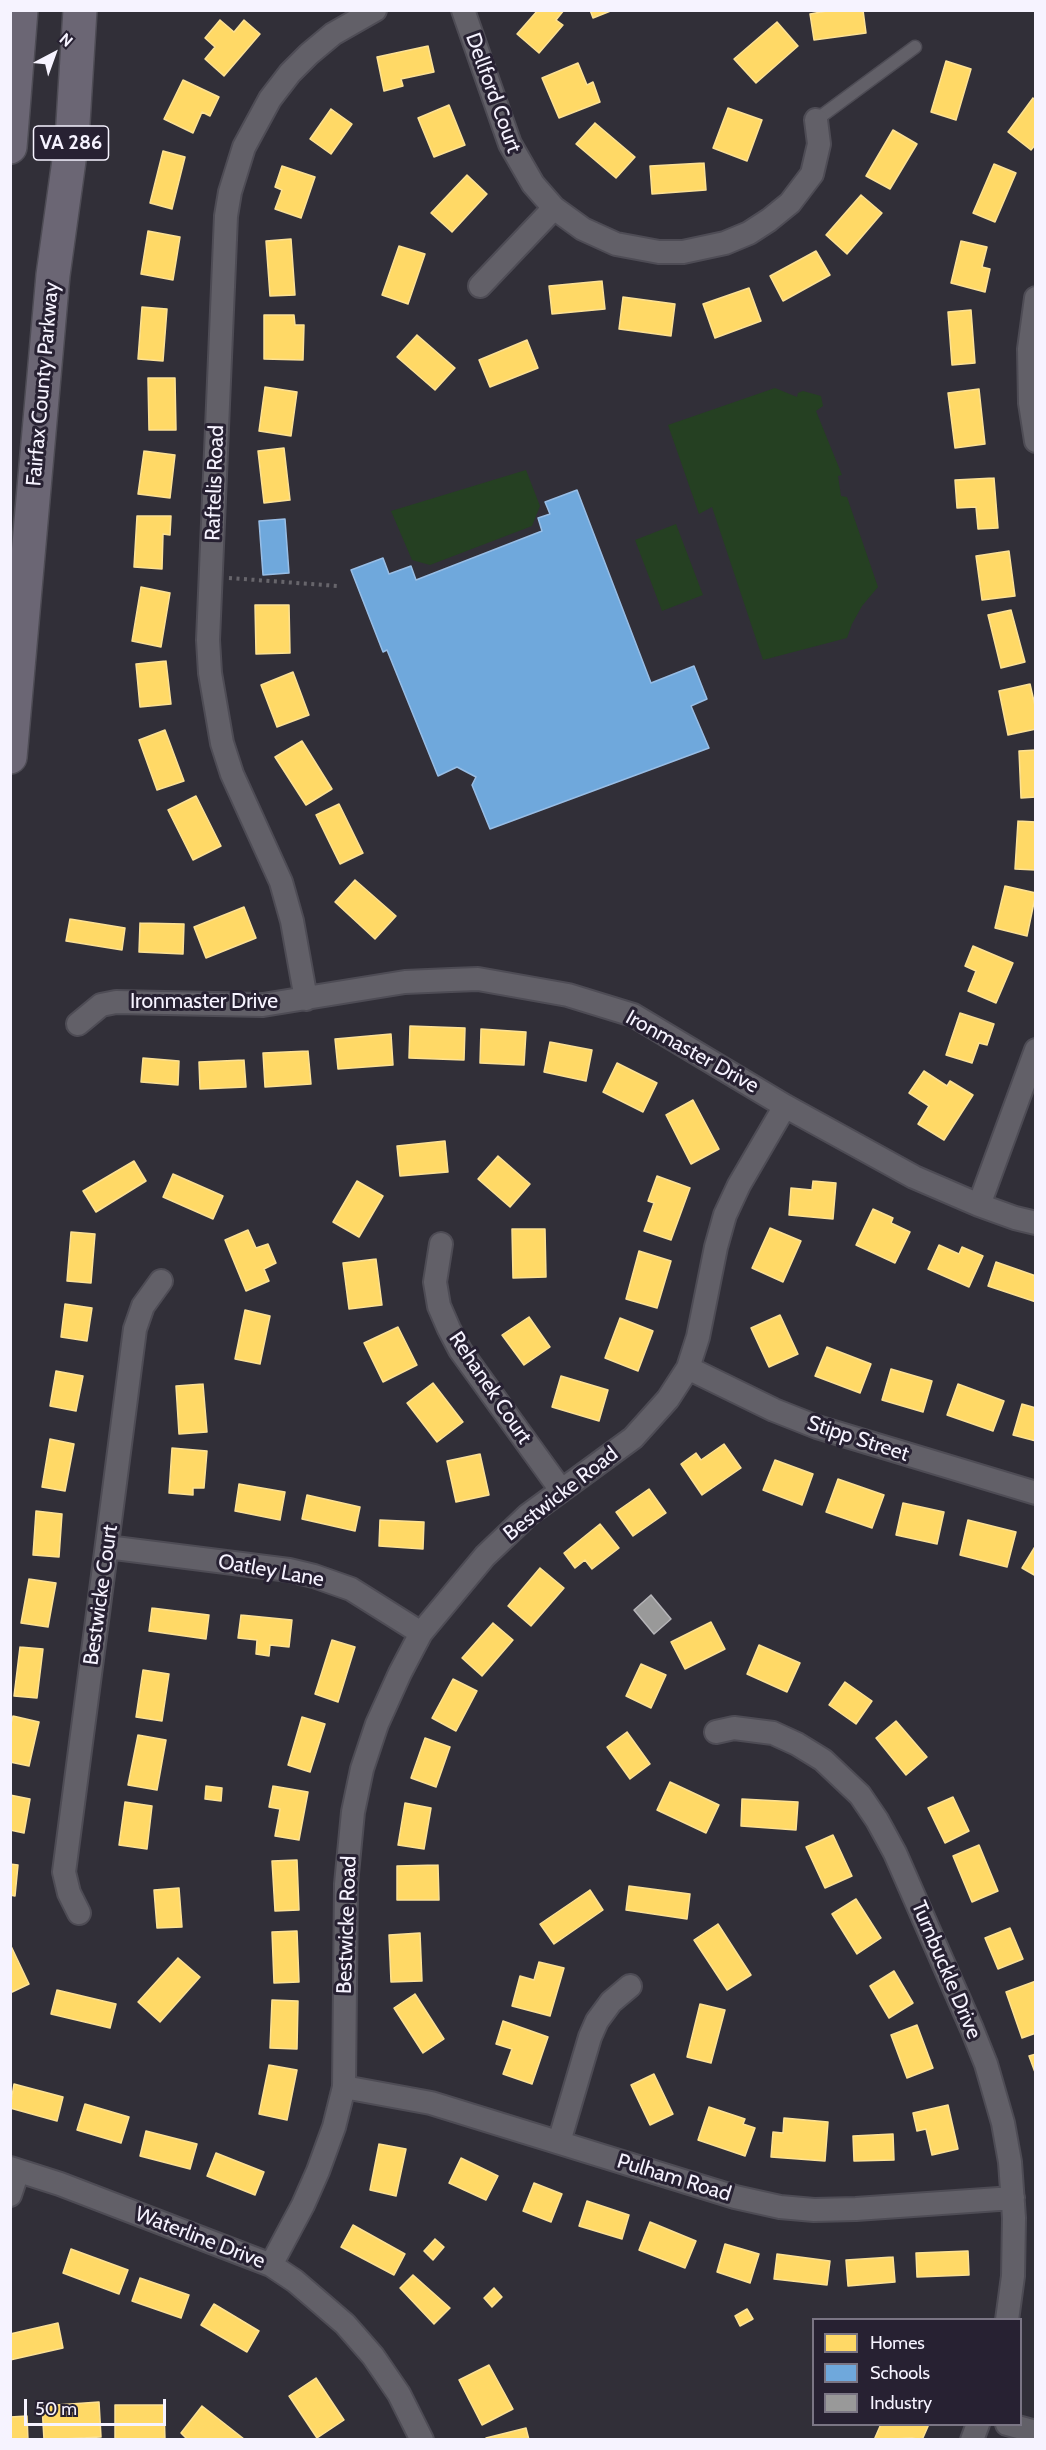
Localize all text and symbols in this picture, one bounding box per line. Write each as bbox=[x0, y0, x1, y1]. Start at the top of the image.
north arrow bbox=[24, 24, 84, 84]
text: N bbox=[56, 29, 77, 51]
street label: Dellford Court bbox=[460, 30, 526, 156]
road number: VA 286 bbox=[34, 126, 109, 160]
street label: Fairfax County Parkway bbox=[22, 281, 64, 487]
street label: Raftelis Road bbox=[200, 425, 230, 541]
street label: Ironmaster Drive bbox=[130, 989, 278, 1015]
street label: Ironmaster Drive bbox=[621, 1005, 763, 1099]
street label: Rehanek Court bbox=[443, 1327, 537, 1449]
street label: Stipp Street bbox=[804, 1411, 912, 1467]
street label: Bestwicke Road bbox=[499, 1442, 623, 1546]
street label: Bestwicke Court bbox=[79, 1523, 123, 1667]
street label: Oatley Lane bbox=[216, 1549, 326, 1593]
street label: Bestwicke Road bbox=[332, 1855, 362, 1995]
street label: Turnbuckle Drive bbox=[906, 1897, 986, 2043]
street label: Pulham Road bbox=[614, 2149, 734, 2207]
street label: Waterline Drive bbox=[132, 2202, 268, 2274]
legend bbox=[812, 2318, 1022, 2426]
text: Homes bbox=[870, 2332, 925, 2354]
text: Schools bbox=[870, 2362, 930, 2384]
scale bar bbox=[27, 2387, 170, 2425]
text: Industry bbox=[870, 2392, 932, 2414]
text: 50 m bbox=[35, 2398, 77, 2420]

